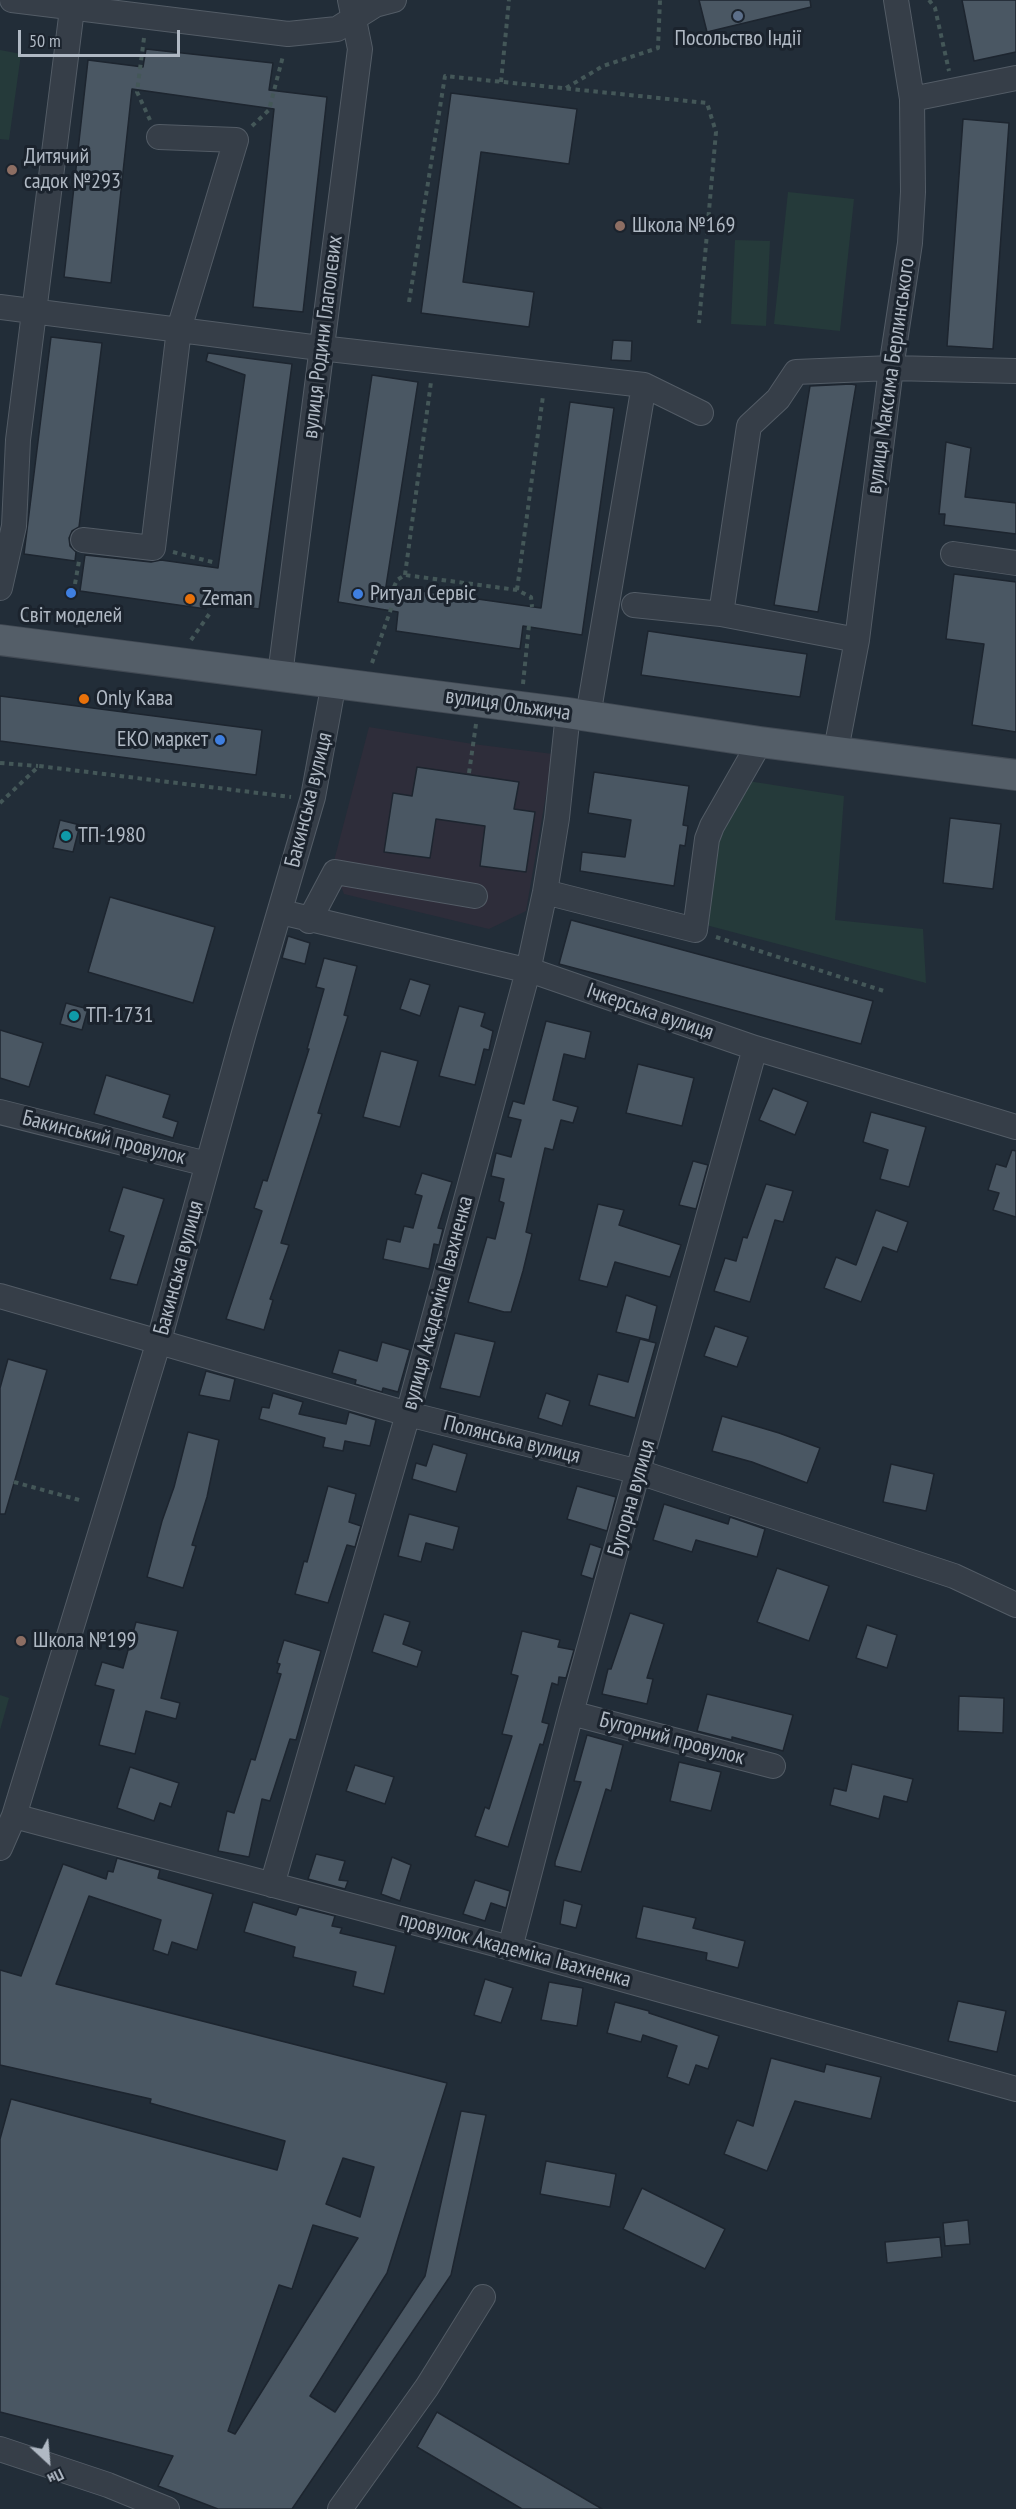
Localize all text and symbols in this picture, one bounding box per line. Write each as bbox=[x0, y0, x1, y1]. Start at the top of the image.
marker: Посольство Індії bbox=[731, 9, 745, 23]
scale bar bbox=[21, 18, 183, 56]
place label: Посольство Індії bbox=[675, 26, 801, 52]
text: 50 m bbox=[29, 29, 61, 52]
place label: Дитячий садок №293 bbox=[24, 144, 121, 196]
marker: Дитячий садок №293 bbox=[5, 163, 19, 177]
place label: Школа №169 bbox=[632, 213, 735, 239]
marker: Школа №169 bbox=[613, 219, 627, 233]
street label: вулиця Родини Глаголєвих bbox=[297, 234, 349, 440]
street label: вулиця Максима Берлинського bbox=[861, 256, 921, 496]
place label: Ритуал Сервіс bbox=[370, 581, 476, 607]
marker: Світ моделей bbox=[64, 586, 78, 600]
place label: Zeman bbox=[202, 586, 253, 612]
marker: Ритуал Сервіс bbox=[351, 587, 365, 601]
marker: Zeman bbox=[183, 592, 197, 606]
place label: Світ моделей bbox=[20, 603, 122, 629]
street label: вулиця Ольжича bbox=[444, 683, 572, 727]
place label: Only Кава bbox=[96, 686, 173, 712]
marker: Only Кава bbox=[77, 692, 91, 706]
place label: ЕКО маркет bbox=[117, 727, 208, 753]
street label: Бакинська вулиця bbox=[279, 730, 339, 870]
marker: ЕКО маркет bbox=[213, 733, 227, 747]
place label: ТП-1980 bbox=[78, 823, 145, 849]
marker: ТП-1980 bbox=[59, 829, 73, 843]
street label: Ічкерська вулиця bbox=[583, 978, 717, 1046]
place label: ТП-1731 bbox=[86, 1003, 153, 1029]
marker: ТП-1731 bbox=[67, 1009, 81, 1023]
street label: Бакинський провулок bbox=[20, 1105, 188, 1171]
street label: вулиця Академіка Івахненка bbox=[397, 1193, 479, 1413]
street label: Бакинська вулиця bbox=[148, 1198, 210, 1338]
street label: Полянська вулиця bbox=[441, 1410, 583, 1470]
street label: Бугорна вулиця bbox=[603, 1437, 661, 1559]
place label: Школа №199 bbox=[33, 1628, 136, 1654]
marker: Школа №199 bbox=[14, 1634, 28, 1648]
street label: Бугорний провулок bbox=[596, 1707, 748, 1771]
street label: провулок Академіка Івахненка bbox=[396, 1906, 634, 1994]
north arrow bbox=[18, 2431, 78, 2491]
text: Пн bbox=[45, 2465, 67, 2490]

